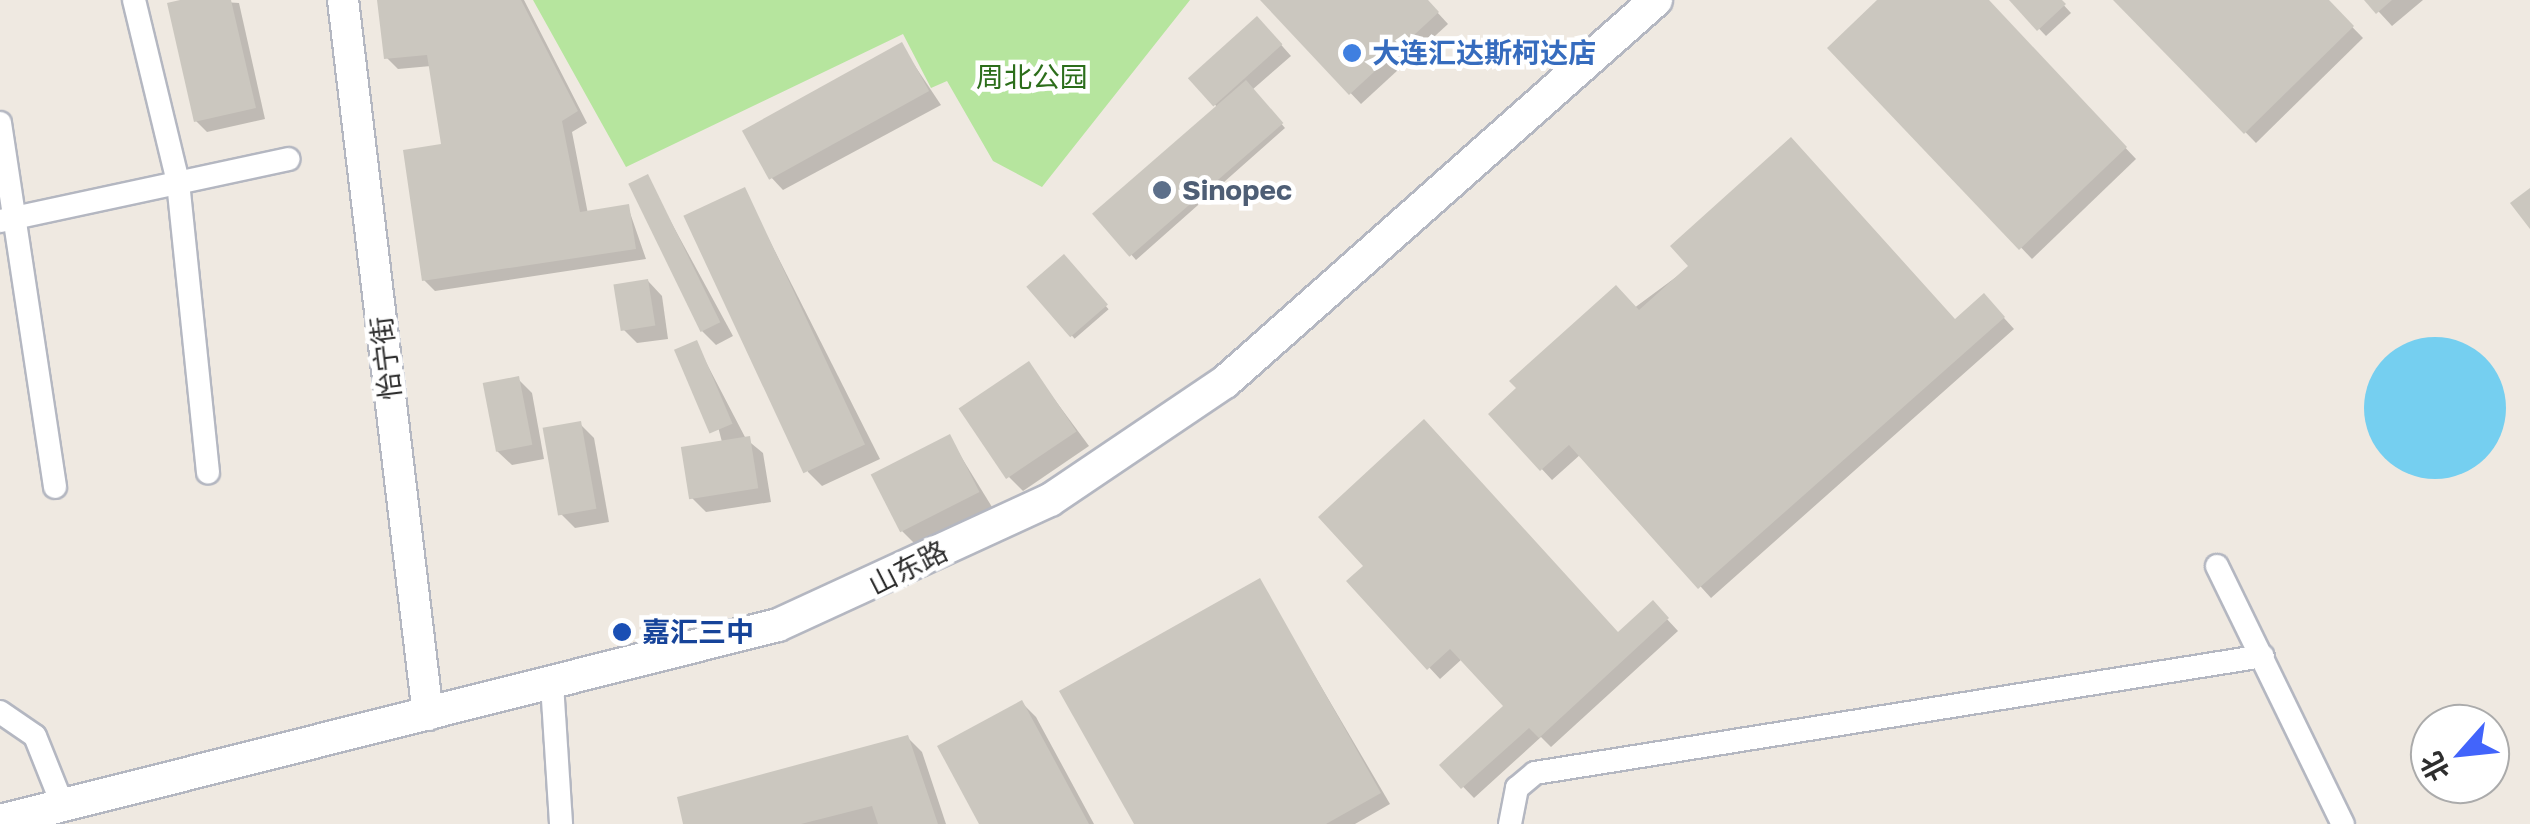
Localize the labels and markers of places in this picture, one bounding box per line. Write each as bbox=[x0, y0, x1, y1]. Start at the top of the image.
place label: 大连汇达斯柯达店 bbox=[1372, 36, 1596, 70]
marker: 大连汇达斯柯达店 bbox=[1341, 42, 1363, 64]
place label: Sinopec bbox=[1182, 173, 1292, 207]
marker: Sinopec bbox=[1151, 179, 1173, 201]
place label: 嘉汇三中 bbox=[642, 615, 754, 649]
marker: 嘉汇三中 bbox=[611, 621, 633, 643]

